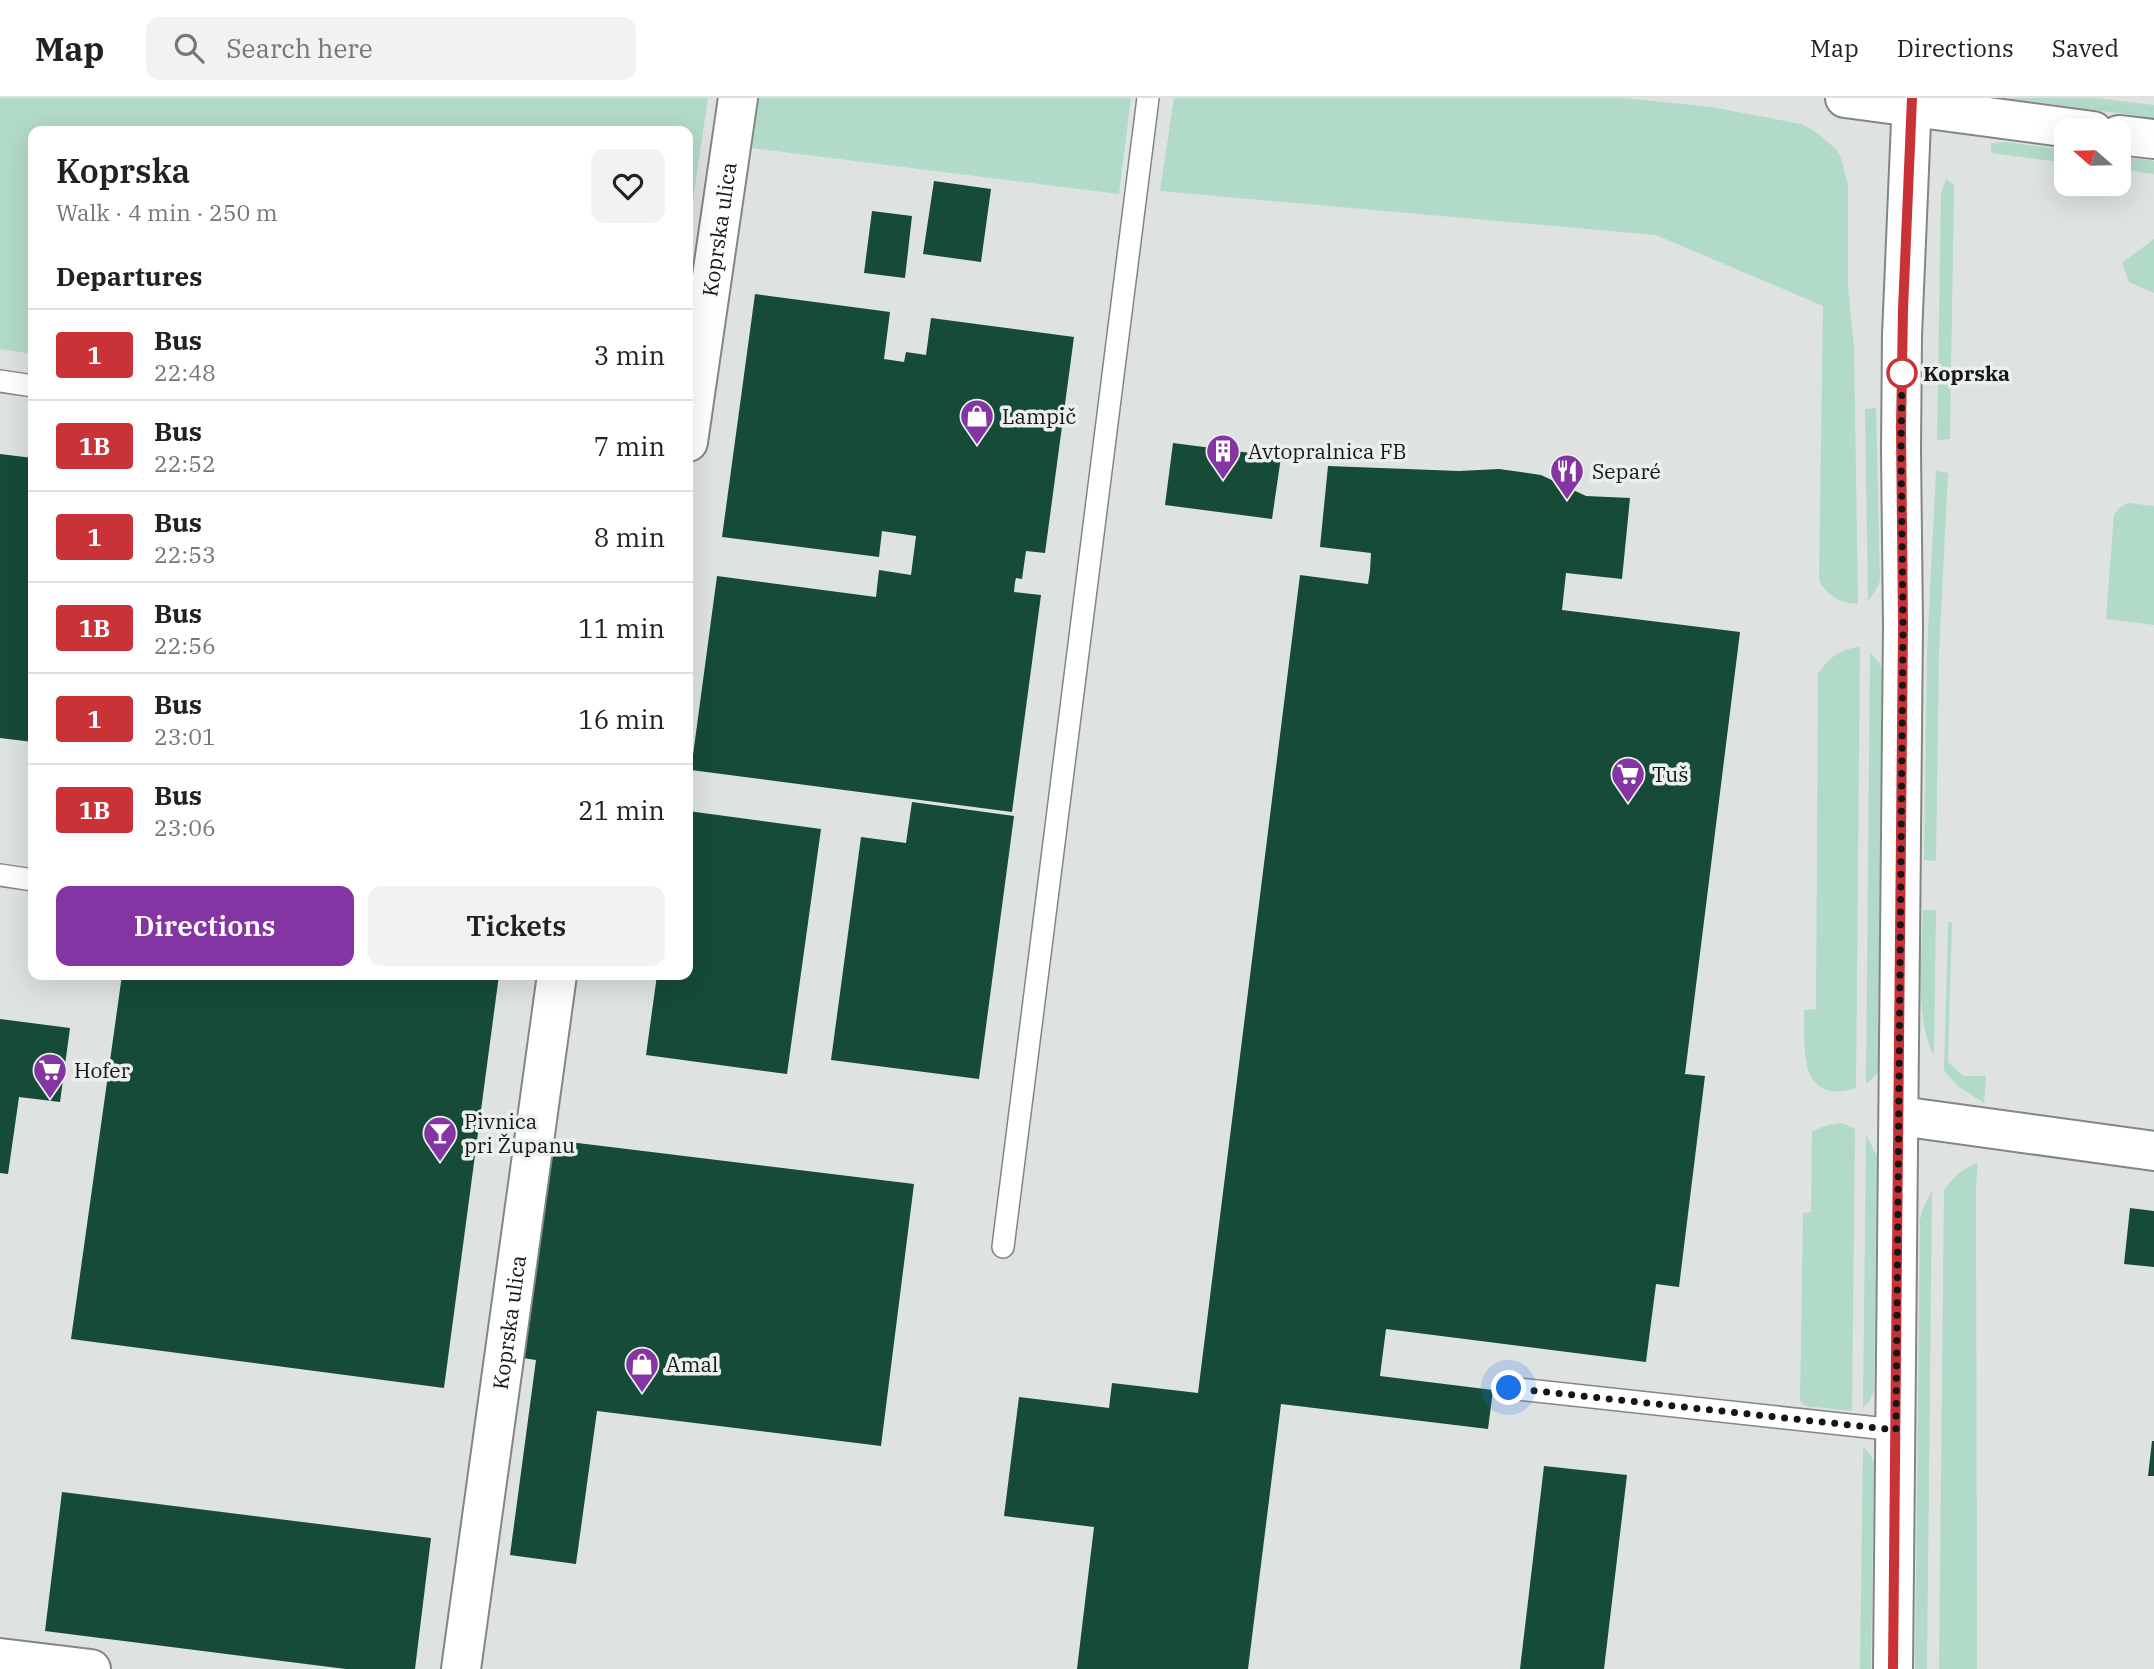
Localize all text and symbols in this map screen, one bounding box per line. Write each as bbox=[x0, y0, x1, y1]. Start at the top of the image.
search box bbox=[146, 17, 636, 80]
text: Map bbox=[35, 27, 104, 70]
icon: search bbox=[170, 29, 208, 67]
text: Search here bbox=[226, 31, 373, 65]
text: Map bbox=[1810, 32, 1859, 64]
text: Directions bbox=[1897, 32, 2014, 64]
text: Saved bbox=[2052, 32, 2119, 64]
north arrow bbox=[2054, 119, 2132, 196]
map controls bbox=[2054, 119, 2131, 196]
text: Koprska bbox=[56, 149, 190, 192]
button: heart bbox=[591, 149, 665, 223]
street label: Koprska ulica bbox=[695, 160, 743, 298]
text: Walk · 4 min · 250 m bbox=[56, 197, 278, 227]
text: Departures bbox=[56, 259, 202, 293]
text: Bus bbox=[154, 323, 202, 357]
text: 3 min bbox=[594, 338, 665, 372]
text: 1 bbox=[87, 339, 102, 371]
text: 22:48 bbox=[154, 357, 216, 387]
marker: Koprska bbox=[1887, 358, 1917, 388]
place label: Koprska bbox=[1923, 359, 2010, 387]
shop icon: Lampič bbox=[958, 397, 996, 446]
place label: Lampič bbox=[1002, 402, 1076, 430]
text: Bus bbox=[154, 414, 202, 448]
text: 7 min bbox=[594, 429, 665, 463]
text: 1B bbox=[79, 430, 110, 462]
building icon: Avtopralnica FB bbox=[1204, 432, 1242, 481]
place label: Avtopralnica FB bbox=[1248, 437, 1407, 465]
text: 22:52 bbox=[154, 448, 216, 478]
restaurant icon: Separé bbox=[1548, 452, 1586, 501]
place label: Separé bbox=[1592, 457, 1661, 485]
text: Bus bbox=[154, 505, 202, 539]
text: 8 min bbox=[594, 520, 665, 554]
text: 1 bbox=[87, 521, 102, 553]
text: 22:53 bbox=[154, 539, 216, 569]
text: Bus bbox=[154, 596, 202, 630]
text: 11 min bbox=[578, 611, 665, 645]
text: 1B bbox=[79, 612, 110, 644]
text: 22:56 bbox=[154, 630, 216, 660]
text: Bus bbox=[154, 687, 202, 721]
text: 16 min bbox=[578, 702, 665, 736]
text: 1 bbox=[87, 703, 102, 735]
text: 23:01 bbox=[154, 721, 216, 751]
supermarket icon: Tuš bbox=[1609, 755, 1647, 804]
place label: Tuš bbox=[1652, 760, 1689, 788]
text: Bus bbox=[154, 778, 202, 812]
text: 21 min bbox=[578, 793, 665, 827]
text: 1B bbox=[79, 794, 110, 826]
text: 23:06 bbox=[154, 812, 216, 842]
button: Directions bbox=[56, 886, 354, 966]
button: Tickets bbox=[368, 886, 665, 966]
supermarket icon: Hofer bbox=[31, 1051, 69, 1100]
place label: Hofer bbox=[74, 1056, 131, 1084]
place label: Pivnica pri Županu bbox=[464, 1107, 575, 1159]
bar icon: Pivnica pri Županu bbox=[421, 1114, 459, 1163]
street label: Koprska ulica bbox=[486, 1253, 532, 1391]
shop icon: Amal bbox=[623, 1345, 661, 1394]
place label: Amal bbox=[666, 1350, 718, 1378]
your location bbox=[1491, 1370, 1526, 1405]

